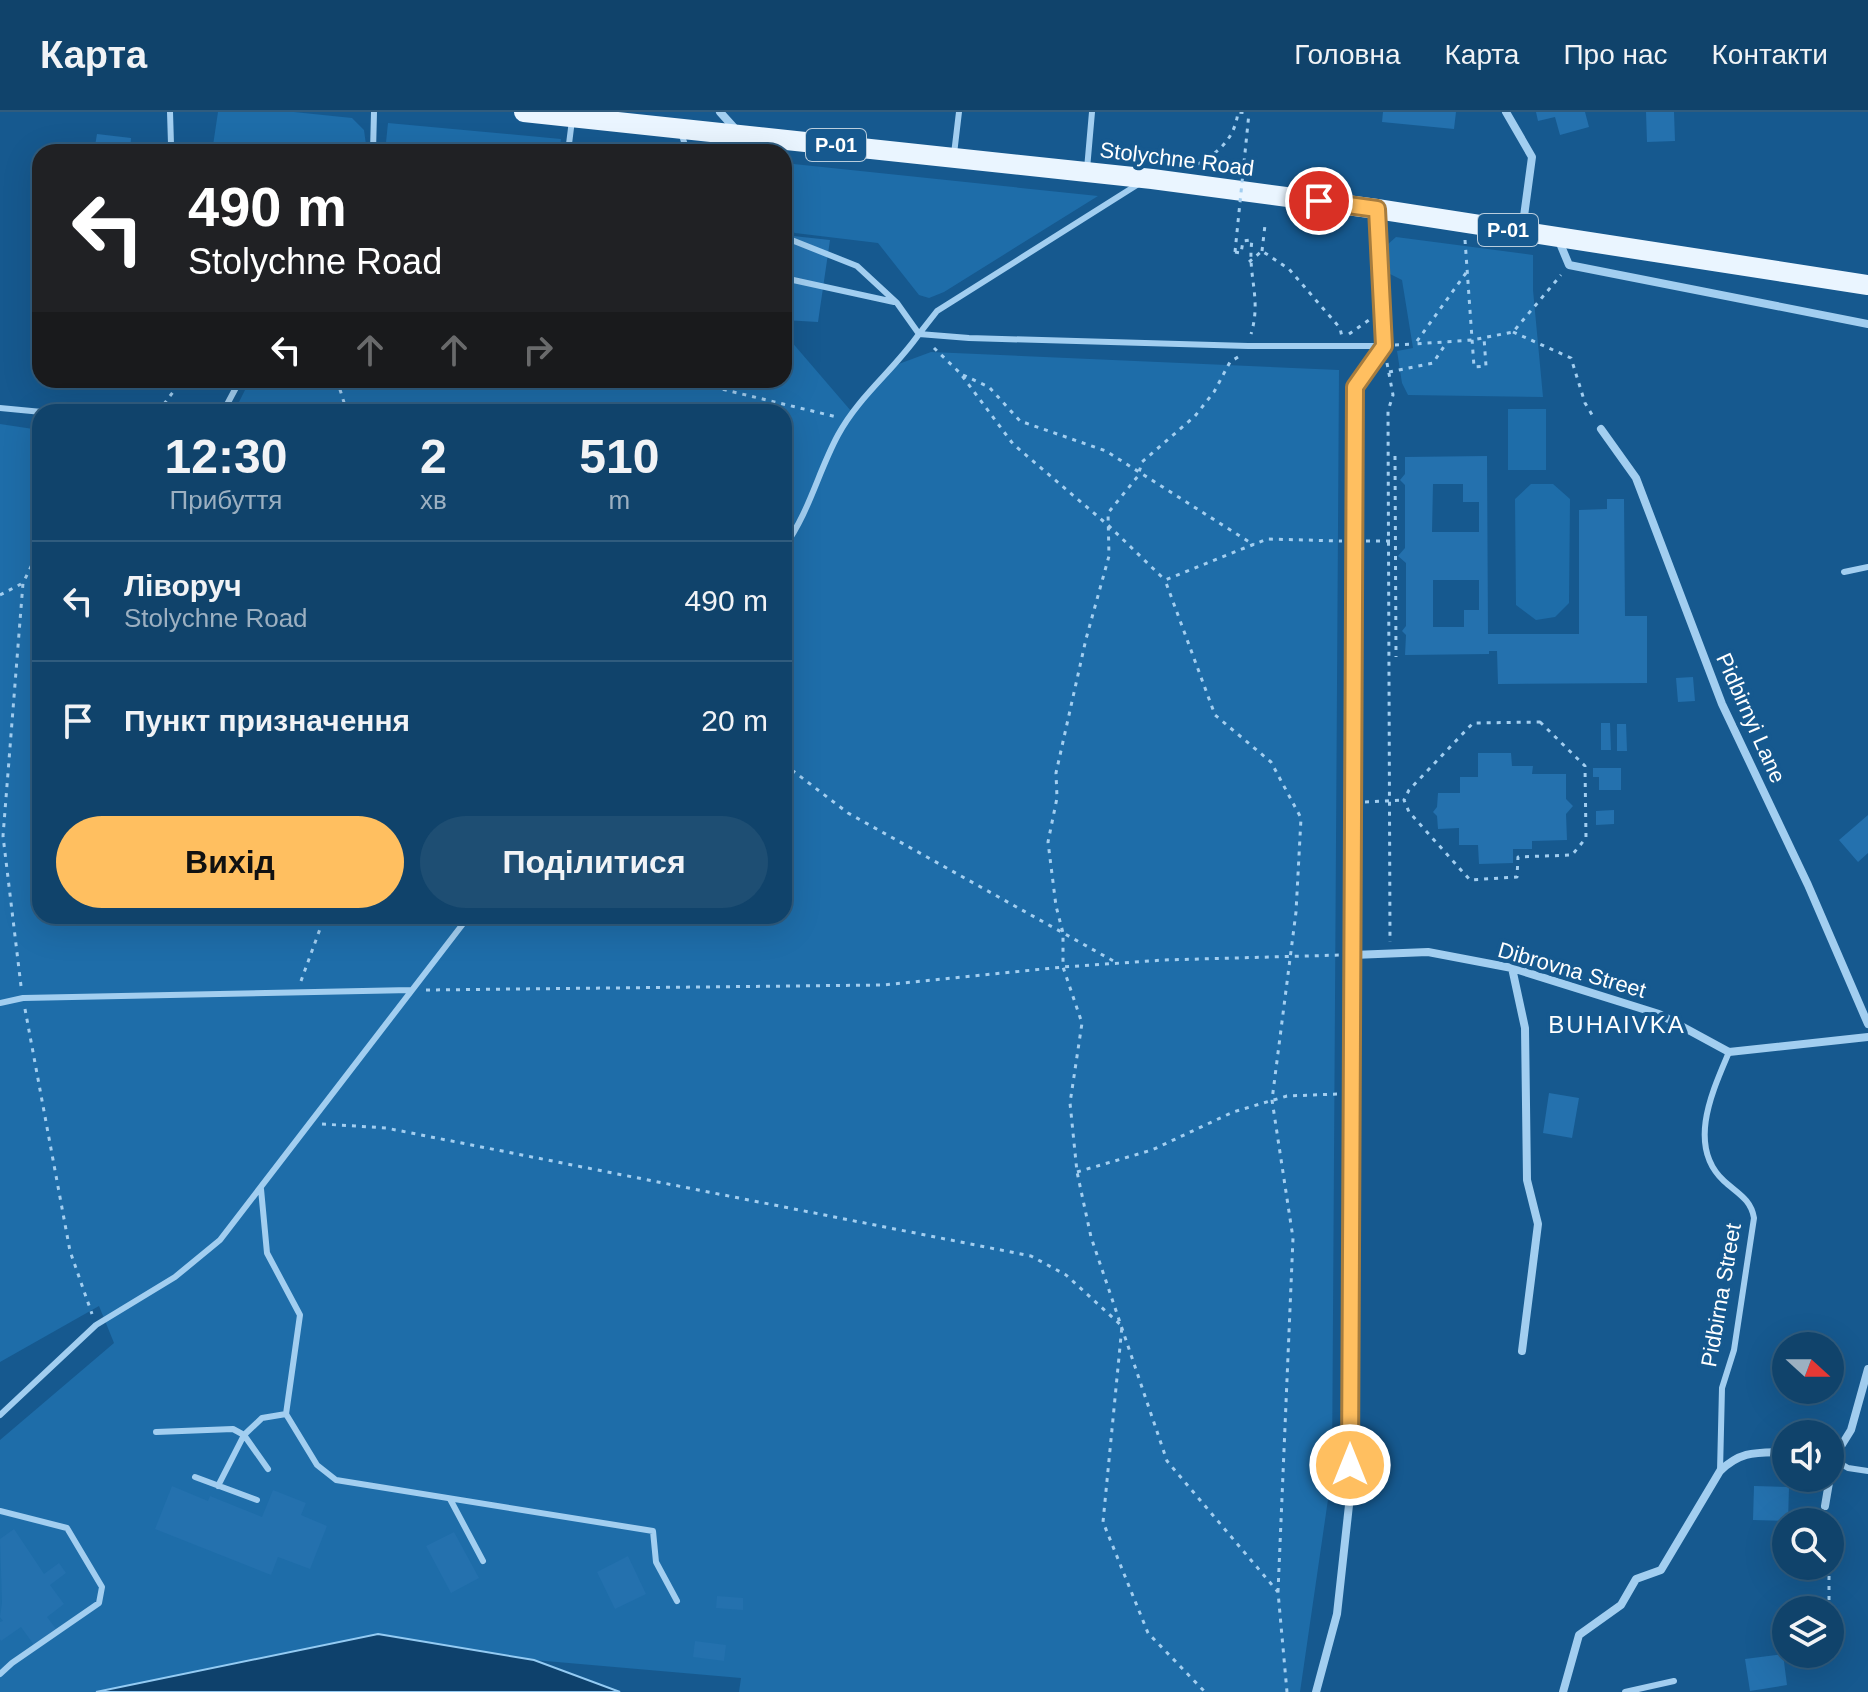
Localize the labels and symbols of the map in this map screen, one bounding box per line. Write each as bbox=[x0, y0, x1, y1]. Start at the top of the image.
road number: Р-01 bbox=[806, 129, 866, 161]
street label: Stolychne Road bbox=[1098, 137, 1256, 181]
pin bbox=[1285, 167, 1353, 235]
road number: Р-01 bbox=[1478, 214, 1538, 246]
street label: Pidbirnyi Lane bbox=[1711, 649, 1791, 787]
street label: Dibrovna Street bbox=[1495, 937, 1649, 1003]
district label: BUHAIVKA bbox=[1548, 1011, 1686, 1038]
street label: Pidbirna Street bbox=[1696, 1221, 1746, 1369]
north arrow bbox=[1772, 1332, 1844, 1404]
position arrow bbox=[1308, 1423, 1392, 1507]

